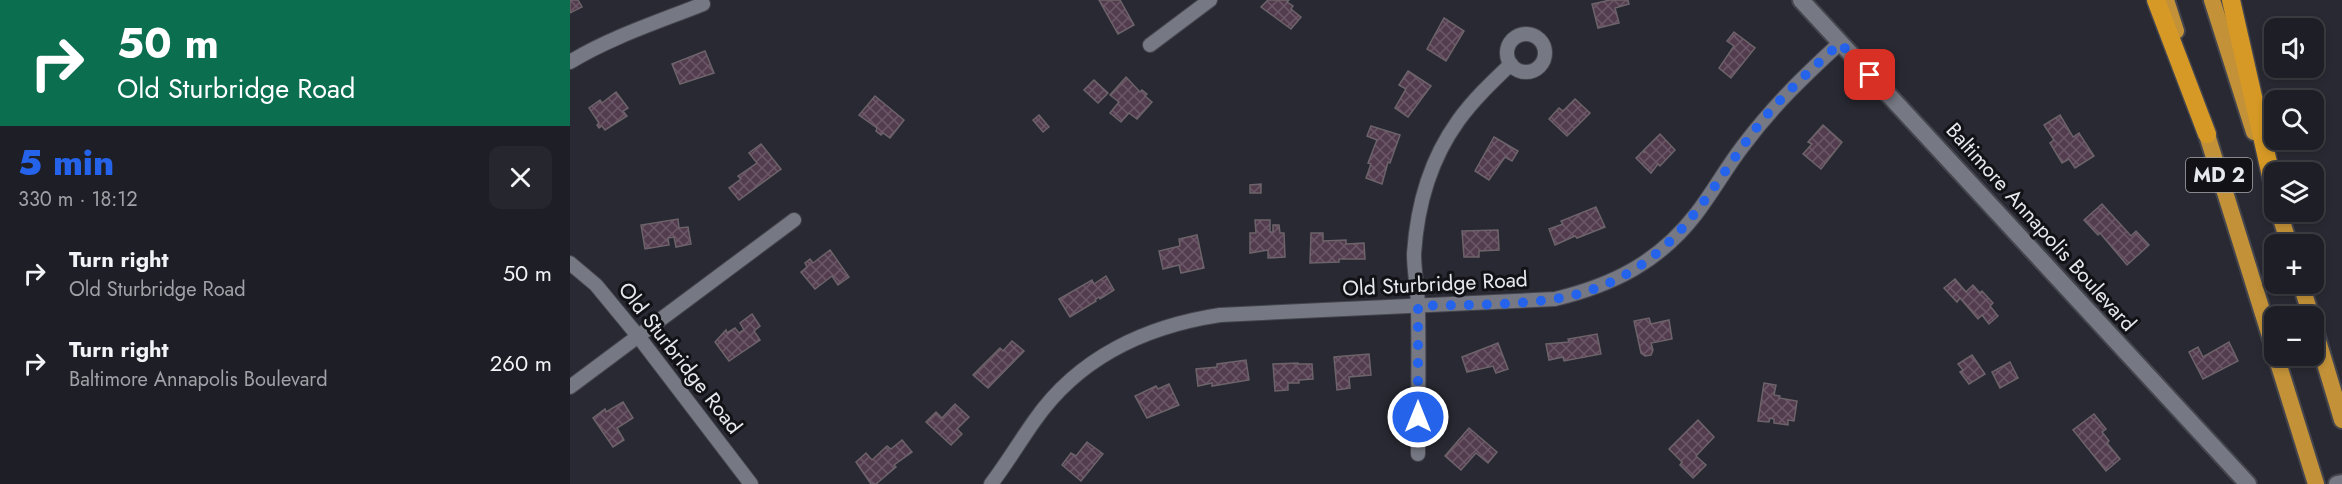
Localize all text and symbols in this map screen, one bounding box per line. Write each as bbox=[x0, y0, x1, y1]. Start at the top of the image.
text: 50 m bbox=[117, 13, 219, 74]
map controls bbox=[2264, 18, 2324, 366]
button: sound bbox=[2264, 18, 2324, 78]
icon: right bbox=[18, 24, 96, 102]
pin bbox=[1844, 49, 1895, 100]
icon: arrive bbox=[1853, 58, 1886, 91]
text: Old Sturbridge Road bbox=[117, 69, 355, 108]
button: search bbox=[2264, 90, 2324, 150]
street label: Baltimore Annapolis Boulevard bbox=[1939, 116, 2143, 338]
text: 5 min bbox=[18, 136, 114, 188]
button: close bbox=[489, 146, 552, 209]
road number: MD 2 bbox=[2186, 158, 2252, 192]
button: layers bbox=[2264, 162, 2324, 222]
text: 330 m · 18:12 bbox=[18, 185, 138, 214]
button: + bbox=[2264, 234, 2324, 294]
text: Turn right bbox=[69, 243, 169, 275]
icon: right bbox=[18, 257, 51, 290]
text: 50 m bbox=[503, 257, 552, 289]
street label: Old Sturbridge Road bbox=[1342, 264, 1528, 304]
text: Old Sturbridge Road bbox=[69, 275, 246, 304]
street label: Old Sturbridge Road bbox=[611, 276, 749, 440]
button: − bbox=[2264, 306, 2324, 366]
text: Turn right bbox=[69, 333, 169, 365]
icon: right bbox=[18, 347, 51, 380]
text: 260 m bbox=[490, 347, 552, 379]
text: Baltimore Annapolis Boulevard bbox=[69, 365, 328, 394]
position arrow bbox=[1386, 385, 1450, 449]

